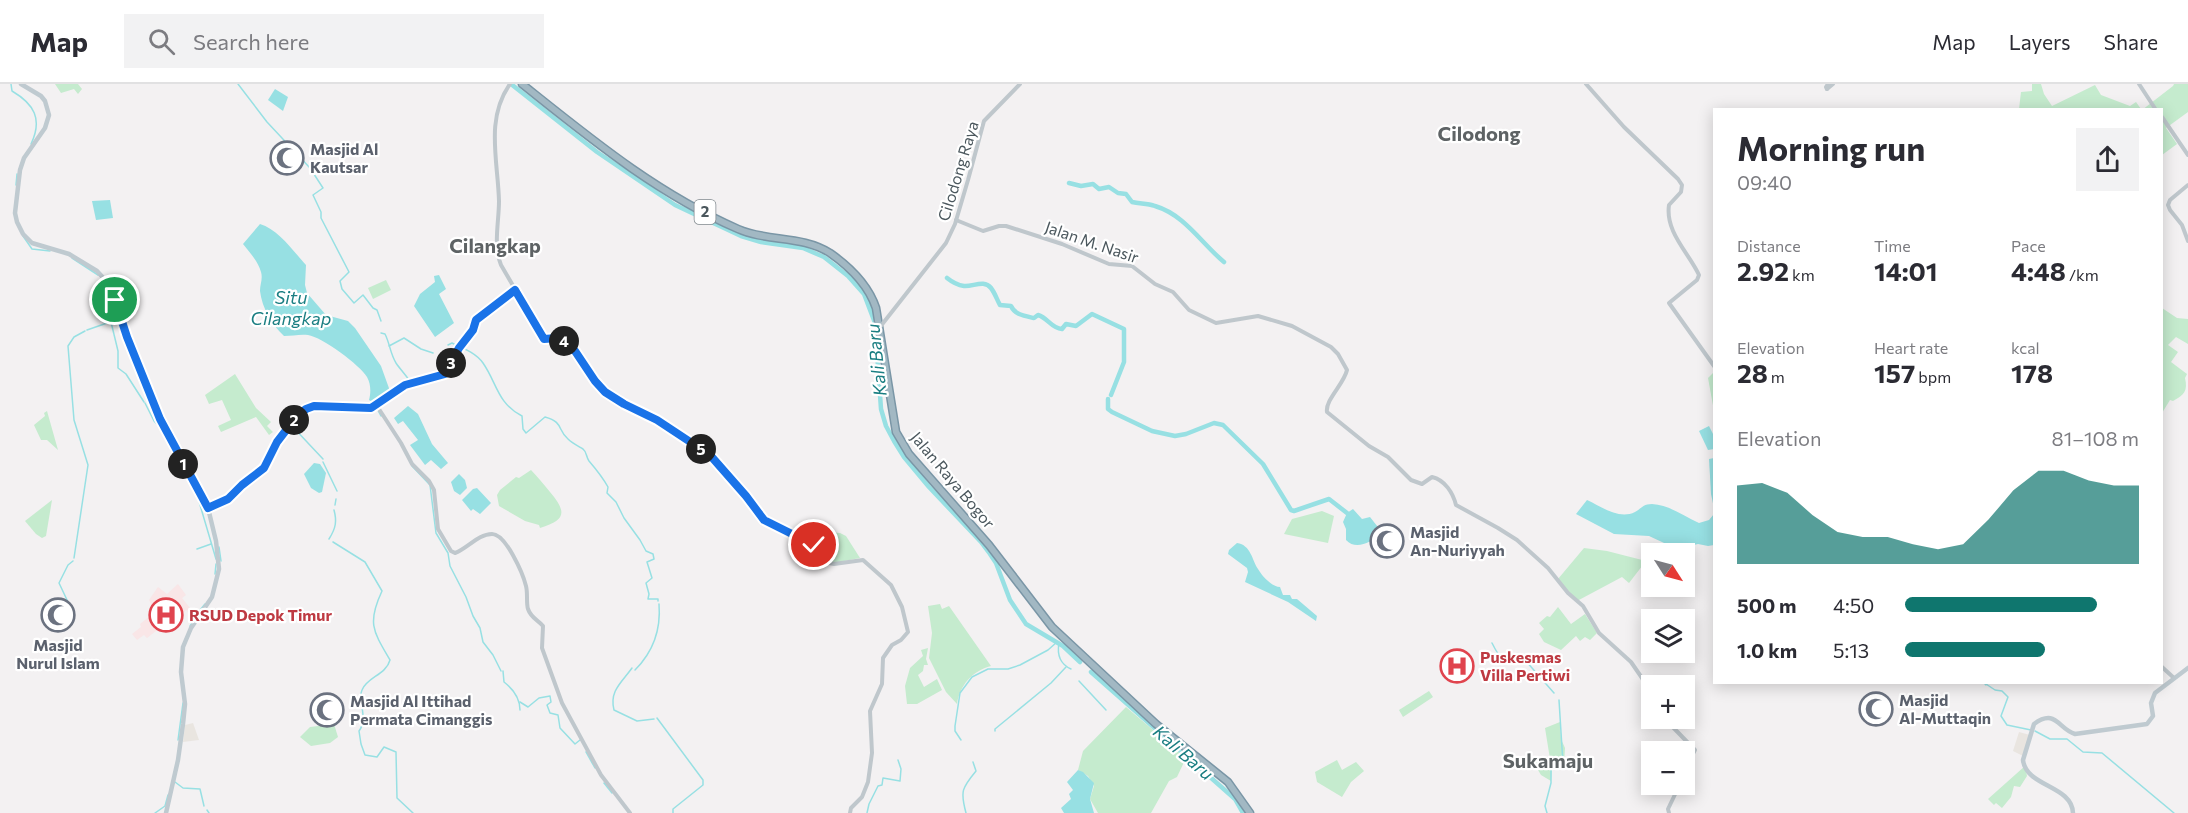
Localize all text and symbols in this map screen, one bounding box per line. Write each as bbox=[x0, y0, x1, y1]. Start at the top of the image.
search box bbox=[124, 14, 544, 68]
text: Map bbox=[30, 24, 88, 58]
icon: search bbox=[145, 25, 178, 58]
text: Search here bbox=[193, 28, 309, 55]
text: Map bbox=[1932, 29, 1976, 54]
text: Layers bbox=[2009, 29, 2071, 54]
text: Share bbox=[2104, 29, 2158, 54]
street label: Cilodong Raya bbox=[933, 118, 982, 223]
district label: Cilodong bbox=[1438, 121, 1520, 145]
text: Morning run bbox=[1737, 127, 1925, 168]
button: share bbox=[2076, 128, 2139, 191]
place label: Masjid Al Kautsar bbox=[310, 139, 378, 176]
mosque icon: Masjid Al Kautsar bbox=[269, 140, 305, 176]
text: 09:40 bbox=[1737, 170, 1792, 194]
road number: 2 bbox=[694, 200, 716, 224]
street label: Jalan M. Nasir bbox=[1043, 217, 1142, 267]
district label: Cilangkap bbox=[449, 233, 541, 257]
text: Distance bbox=[1737, 236, 1801, 255]
text: Time bbox=[1874, 236, 1911, 255]
text: Pace bbox=[2011, 236, 2046, 255]
text: 2.92 bbox=[1737, 255, 1789, 286]
text: 14:01 bbox=[1874, 255, 1938, 286]
text: 4:48 bbox=[2011, 255, 2066, 286]
text: km bbox=[1789, 265, 1815, 284]
text: /km bbox=[2066, 265, 2099, 284]
pin bbox=[89, 274, 140, 325]
icon: arrive bbox=[98, 283, 131, 316]
water label: Situ Cilangkap bbox=[251, 286, 331, 329]
water label: Kali Baru bbox=[861, 323, 891, 397]
pin: 4 bbox=[549, 326, 579, 356]
text: 4 bbox=[559, 331, 569, 350]
text: Elevation bbox=[1737, 338, 1805, 357]
text: Heart rate bbox=[1874, 338, 1948, 357]
text: kcal bbox=[2011, 338, 2040, 357]
pin: 3 bbox=[436, 348, 466, 378]
text: 3 bbox=[446, 353, 456, 372]
text: 28 bbox=[1737, 357, 1768, 388]
text: 157 bbox=[1874, 357, 1915, 388]
text: 178 bbox=[2011, 357, 2053, 388]
text: m bbox=[1768, 367, 1785, 386]
text: bpm bbox=[1915, 367, 1951, 386]
pin: 2 bbox=[279, 405, 309, 435]
text: 2 bbox=[289, 410, 299, 429]
text: Elevation bbox=[1737, 426, 1822, 450]
text: 81–108 m bbox=[2052, 426, 2139, 450]
street label: Jalan Raya Bogor bbox=[907, 427, 1000, 532]
pin: 5 bbox=[686, 434, 716, 464]
text: 5 bbox=[696, 439, 706, 458]
pin: 1 bbox=[168, 449, 198, 479]
text: 1 bbox=[179, 454, 187, 473]
pin bbox=[788, 519, 839, 570]
place label: Masjid An-Nuriyyah bbox=[1410, 522, 1505, 559]
mosque icon: Masjid An-Nuriyyah bbox=[1369, 523, 1405, 559]
icon: check bbox=[797, 528, 830, 561]
north arrow bbox=[1641, 543, 1695, 597]
map controls bbox=[1641, 543, 1695, 795]
text: 500 m bbox=[1737, 593, 1797, 617]
text: 4:50 bbox=[1833, 593, 1874, 617]
mosque icon: Masjid Nurul Islam bbox=[40, 597, 76, 633]
hospital icon: RSUD Depok Timur bbox=[148, 597, 184, 633]
place label: RSUD Depok Timur bbox=[189, 605, 332, 624]
button: layers bbox=[1641, 609, 1695, 663]
place label: Masjid Nurul Islam bbox=[16, 635, 100, 672]
text: 1.0 km bbox=[1737, 638, 1797, 662]
text: 5:13 bbox=[1833, 638, 1869, 662]
place label: Puskesmas Villa Pertiwi bbox=[1480, 647, 1570, 684]
hospital icon: Puskesmas Villa Pertiwi bbox=[1439, 648, 1475, 684]
button: + bbox=[1641, 675, 1695, 729]
place label: Masjid Al-Muttaqin bbox=[1899, 690, 1991, 727]
place label: Masjid Al Ittihad Permata Cimanggis bbox=[350, 691, 492, 728]
mosque icon: Masjid Al-Muttaqin bbox=[1858, 691, 1894, 727]
mosque icon: Masjid Al Ittihad Permata Cimanggis bbox=[309, 692, 345, 728]
water label: Kali Baru bbox=[1149, 720, 1218, 784]
button: − bbox=[1641, 741, 1695, 795]
district label: Sukamaju bbox=[1503, 748, 1593, 772]

